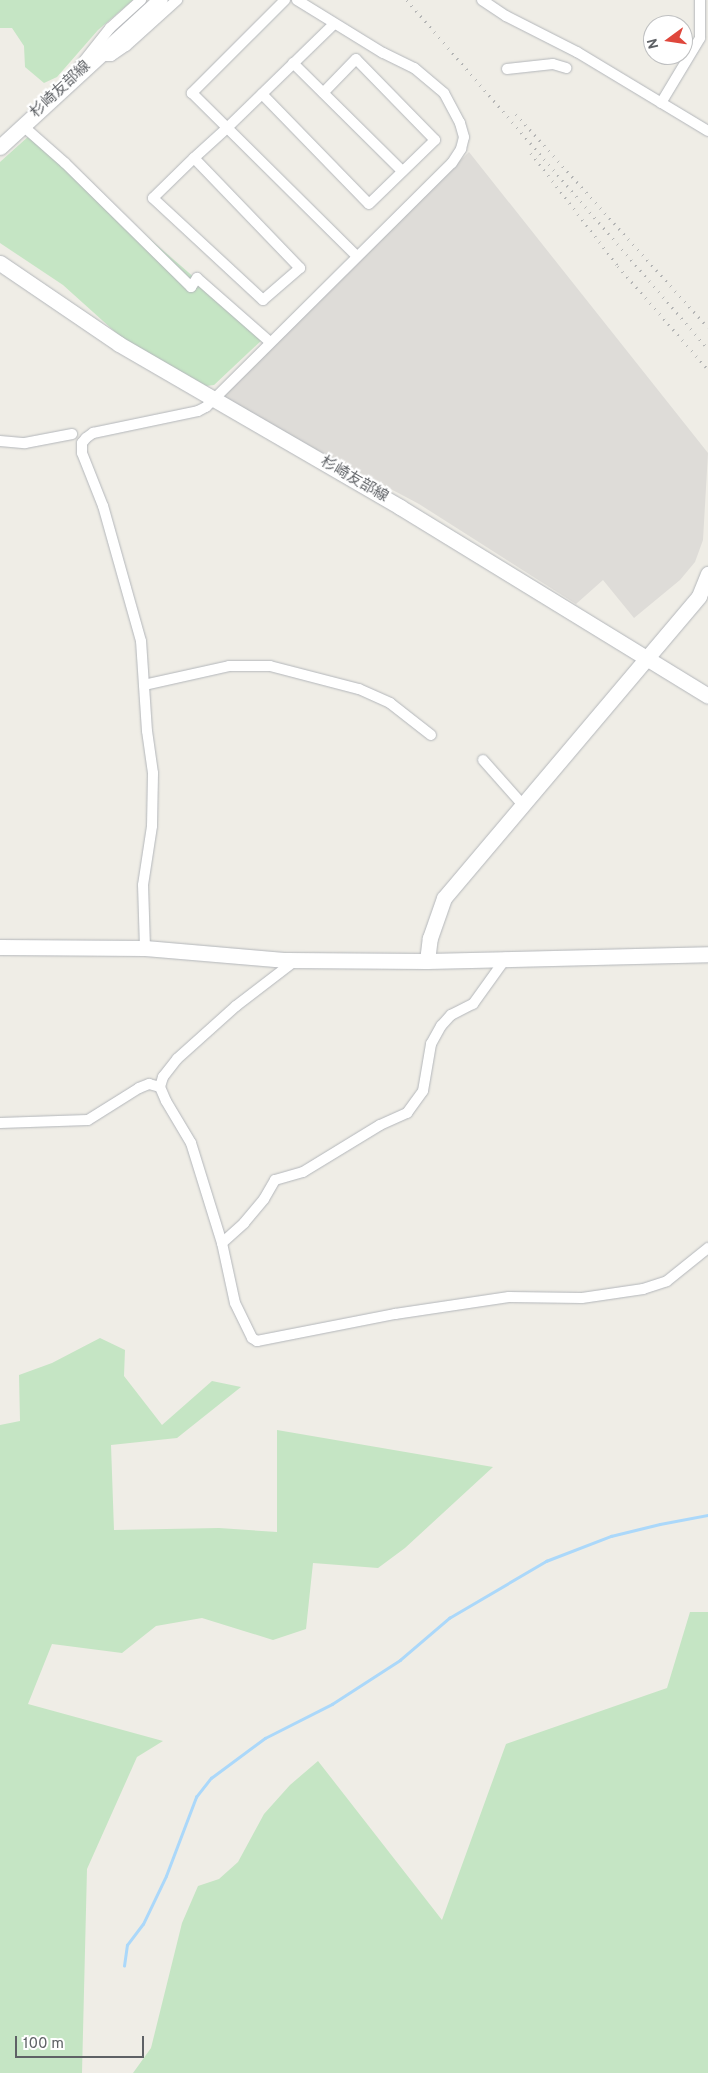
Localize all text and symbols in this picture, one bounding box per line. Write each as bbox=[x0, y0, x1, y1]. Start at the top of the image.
north arrow bbox=[643, 15, 693, 65]
text: N bbox=[644, 37, 663, 50]
street label: 杉崎友部線 bbox=[27, 58, 95, 122]
street label: 杉崎友部線 bbox=[317, 453, 391, 507]
scale bar bbox=[18, 2026, 146, 2058]
text: 100 m bbox=[23, 2035, 64, 2054]

